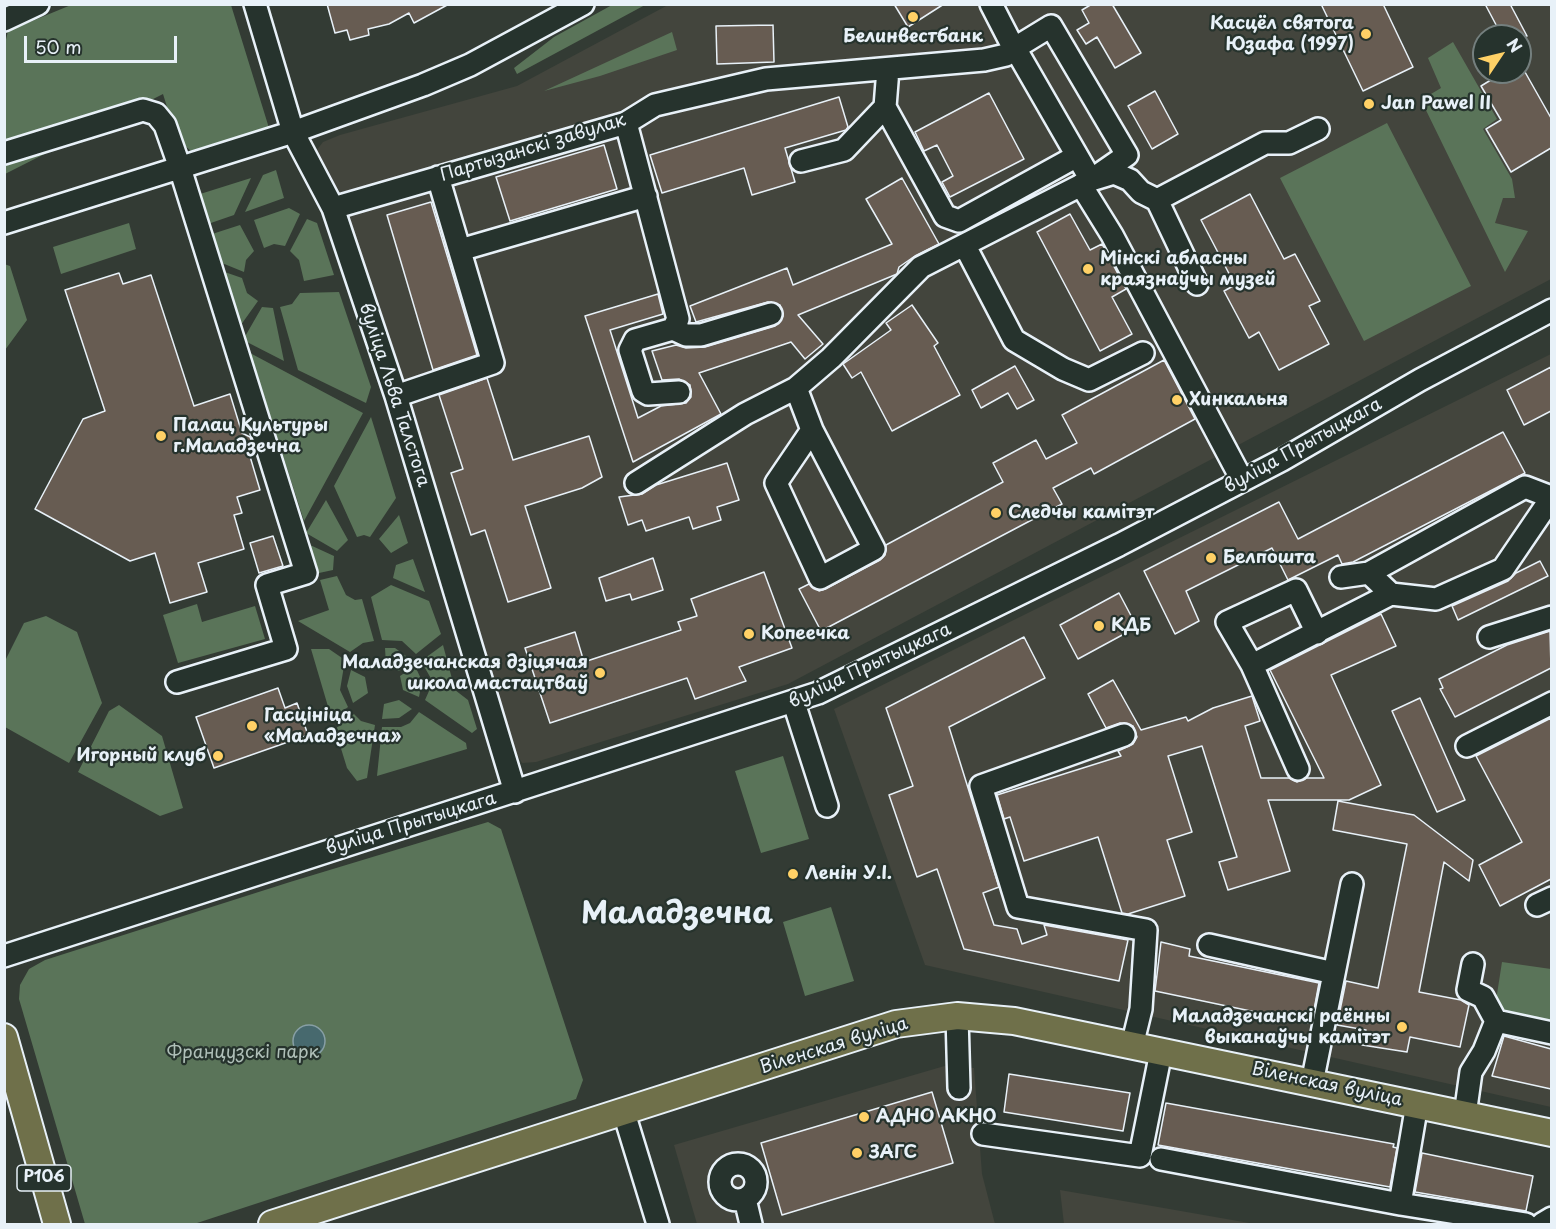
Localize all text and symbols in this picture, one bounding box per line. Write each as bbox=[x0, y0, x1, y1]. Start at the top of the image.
marker: Белинвестбанк bbox=[906, 10, 920, 24]
place label: Касцёл святога Юзафа (1997) bbox=[1210, 13, 1354, 56]
scale bar bbox=[27, 24, 180, 62]
north arrow bbox=[1472, 24, 1532, 84]
place label: Белинвестбанк bbox=[843, 26, 983, 48]
marker: Касцёл святога Юзафа (1997) bbox=[1359, 27, 1373, 41]
text: 50 m bbox=[35, 33, 82, 60]
text: N bbox=[1502, 33, 1529, 57]
place label: Jan Pawel II bbox=[1381, 93, 1491, 115]
marker: Jan Pawel II bbox=[1362, 97, 1376, 111]
street label: Партызанскі завулак bbox=[438, 109, 628, 187]
place label: Мінскі абласны краязнаўчы музей bbox=[1100, 248, 1276, 290]
marker: Мінскі абласны краязнаўчы музей bbox=[1081, 262, 1095, 276]
street label: вуліца Льва Талстога bbox=[354, 300, 434, 490]
place label: Хинкальня bbox=[1189, 389, 1288, 411]
marker: Хинкальня bbox=[1170, 393, 1184, 407]
street label: вуліца Прытыцкага bbox=[1220, 394, 1386, 498]
place label: Палац Культуры г.Маладзечна bbox=[173, 415, 328, 458]
marker: Палац Культуры г.Маладзечна bbox=[154, 429, 168, 443]
place label: Следчы камітэт bbox=[1008, 502, 1154, 524]
marker: Следчы камітэт bbox=[989, 506, 1003, 520]
place label: Белпошта bbox=[1223, 547, 1316, 569]
marker: Белпошта bbox=[1204, 551, 1218, 565]
place label: КДБ bbox=[1111, 615, 1151, 637]
street label: вуліца Прытыцкага bbox=[785, 619, 955, 713]
marker: КДБ bbox=[1092, 619, 1106, 633]
place label: Копеечка bbox=[761, 623, 850, 645]
marker: Копеечка bbox=[742, 627, 756, 641]
place label: Маладзечанская дзіцячая школа мастацтваў bbox=[342, 652, 588, 694]
marker: Маладзечанская дзіцячая школа мастацтваў bbox=[593, 666, 607, 680]
place label: Гасцініца «Маладзечна» bbox=[264, 705, 401, 748]
marker: Гасцініца «Маладзечна» bbox=[245, 719, 259, 733]
place label: Игорный клуб bbox=[76, 745, 206, 767]
marker: Игорный клуб bbox=[211, 749, 225, 763]
street label: вуліца Прытыцкага bbox=[323, 788, 499, 860]
place label: Ленін У.І. bbox=[805, 863, 892, 885]
marker: Ленін У.І. bbox=[786, 867, 800, 881]
district label: Маладзечна bbox=[581, 897, 773, 933]
place label: Маладзечанскі раённы выканаўчы камітэт bbox=[1172, 1006, 1390, 1048]
street label: Віленская вуліца bbox=[757, 1013, 911, 1079]
marker: Маладзечанскі раённы выканаўчы камітэт bbox=[1395, 1020, 1409, 1034]
park label: Французскі парк bbox=[167, 1042, 319, 1064]
street label: Віленская вуліца bbox=[1250, 1058, 1404, 1112]
place label: АДНО АКНО bbox=[876, 1106, 996, 1128]
marker: АДНО АКНО bbox=[857, 1110, 871, 1124]
place label: ЗАГС bbox=[869, 1142, 917, 1164]
marker: ЗАГС bbox=[850, 1146, 864, 1160]
road number: Р106 bbox=[17, 1165, 71, 1191]

